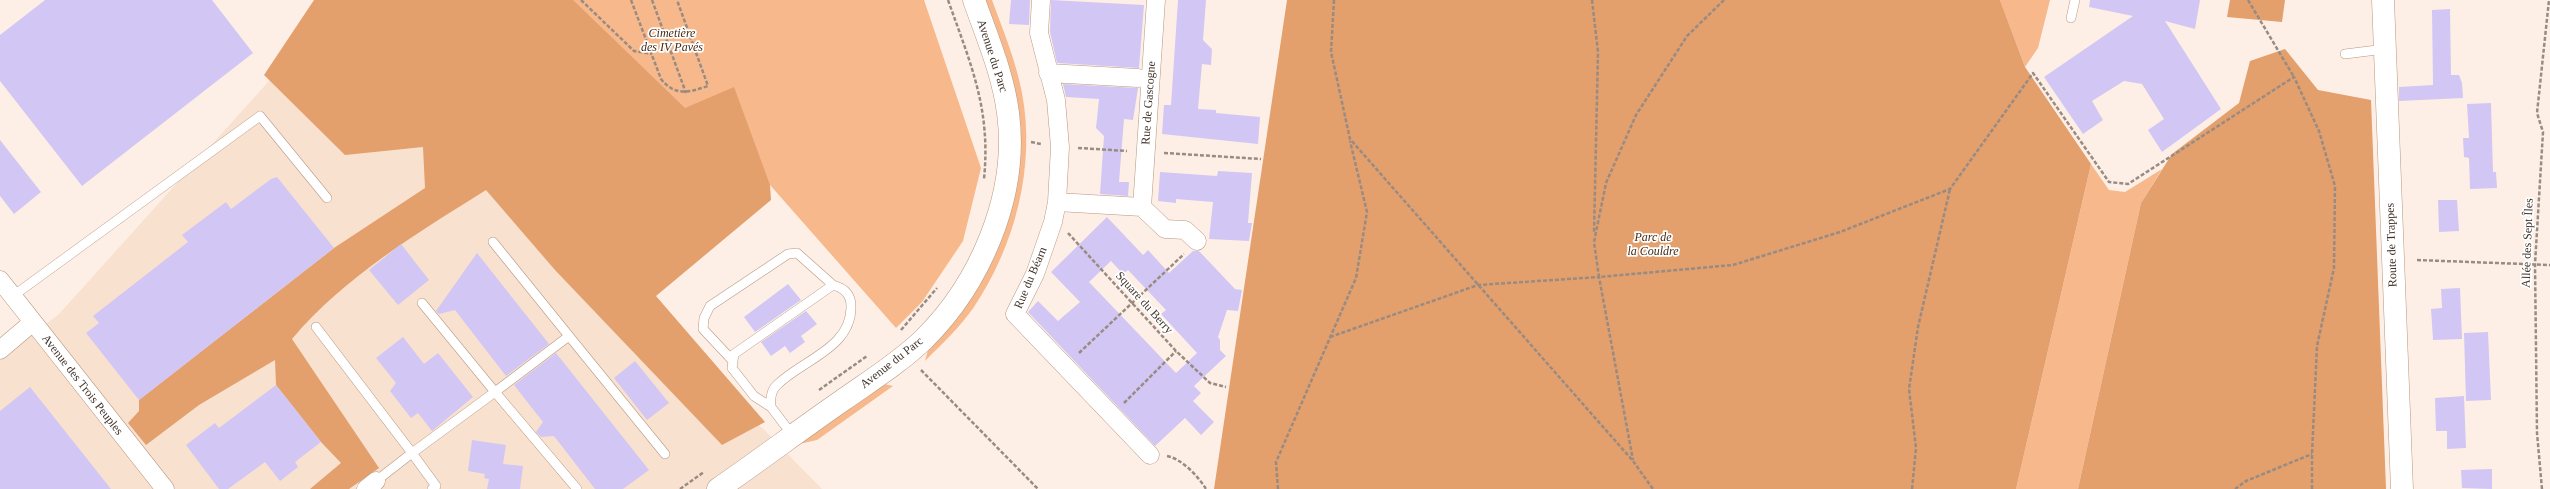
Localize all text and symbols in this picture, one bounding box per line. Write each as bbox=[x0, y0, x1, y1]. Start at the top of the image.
street label: Avenue du Parc bbox=[973, 18, 1011, 94]
park label: Cimetière des IV Pavés bbox=[641, 27, 703, 55]
street label: Rue de Gascogne bbox=[1139, 61, 1159, 145]
street label: Allée des Sept Îles bbox=[2519, 198, 2537, 288]
street label: Route de Trappes bbox=[2383, 203, 2401, 287]
park label: Parc de la Couldre bbox=[1627, 231, 1679, 259]
street label: Rue du Béarn bbox=[1011, 245, 1051, 311]
street label: Square du Berry bbox=[1112, 269, 1176, 337]
street label: Avenue des Trois Peuples bbox=[38, 332, 126, 438]
street label: Avenue du Parc bbox=[858, 334, 926, 392]

